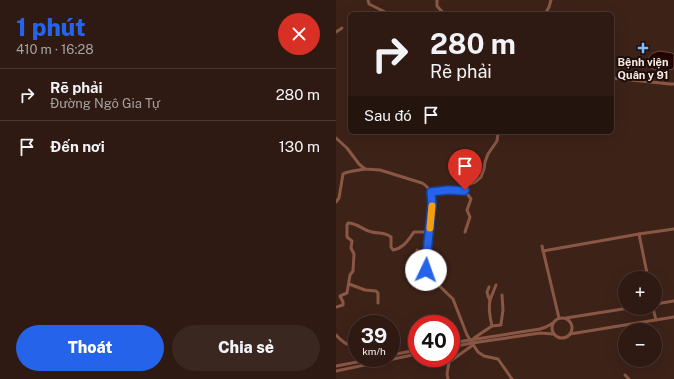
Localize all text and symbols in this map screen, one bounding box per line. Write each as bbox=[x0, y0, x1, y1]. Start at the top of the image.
text: 1 phút bbox=[16, 13, 86, 41]
button: close bbox=[278, 13, 320, 55]
text: 280 m bbox=[430, 27, 516, 60]
icon: right bbox=[364, 28, 416, 80]
text: 410 m · 16:28 bbox=[16, 42, 94, 57]
marker: Bệnh viện Quân y 91 bbox=[637, 42, 649, 54]
place label: Bệnh viện Quân y 91 bbox=[618, 56, 668, 81]
text: Rẽ phải bbox=[430, 61, 492, 82]
text: Rẽ phải bbox=[50, 79, 103, 96]
icon: right bbox=[16, 84, 38, 106]
text: 280 m bbox=[276, 86, 320, 103]
text: Đường Ngô Gia Tự bbox=[50, 96, 161, 111]
icon: arrive bbox=[420, 104, 442, 126]
text: Sau đó bbox=[364, 107, 412, 124]
icon: arrive bbox=[16, 136, 38, 158]
text: Đến nơi bbox=[50, 138, 105, 155]
text: 130 m bbox=[279, 138, 320, 155]
pin bbox=[448, 149, 482, 190]
icon: arrive bbox=[454, 155, 476, 177]
position arrow bbox=[405, 249, 447, 291]
map controls bbox=[618, 271, 662, 367]
button: + bbox=[618, 271, 662, 315]
speed limit sign: 40 bbox=[408, 315, 460, 367]
button: − bbox=[618, 323, 662, 367]
text: 39 bbox=[361, 324, 387, 348]
button: Thoát bbox=[16, 325, 164, 371]
button: Chia sẻ bbox=[172, 325, 320, 371]
text: km/h bbox=[362, 345, 386, 357]

